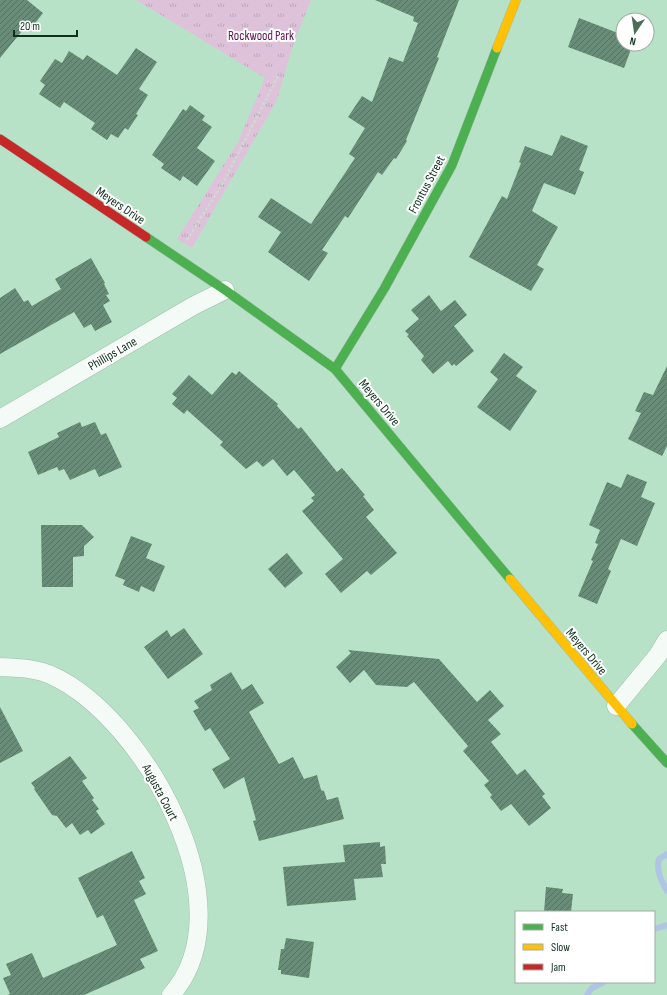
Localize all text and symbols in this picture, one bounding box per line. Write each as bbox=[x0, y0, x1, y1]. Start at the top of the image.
scale bar bbox=[14, 12, 77, 38]
north arrow bbox=[615, 12, 655, 52]
text: 20 m bbox=[20, 19, 40, 34]
park label: Rockwood Park bbox=[228, 28, 294, 44]
text: N bbox=[628, 34, 637, 48]
street label: Frontus Street bbox=[405, 153, 449, 216]
street label: Meyers Drive bbox=[93, 184, 148, 228]
street label: Phillips Lane bbox=[85, 334, 140, 374]
street label: Meyers Drive bbox=[355, 376, 403, 429]
street label: Meyers Drive bbox=[562, 625, 610, 678]
street label: Augusta Court bbox=[138, 760, 182, 824]
legend bbox=[515, 911, 655, 983]
text: Fast bbox=[551, 920, 568, 935]
text: Slow bbox=[551, 940, 570, 955]
text: Jam bbox=[550, 960, 566, 975]

